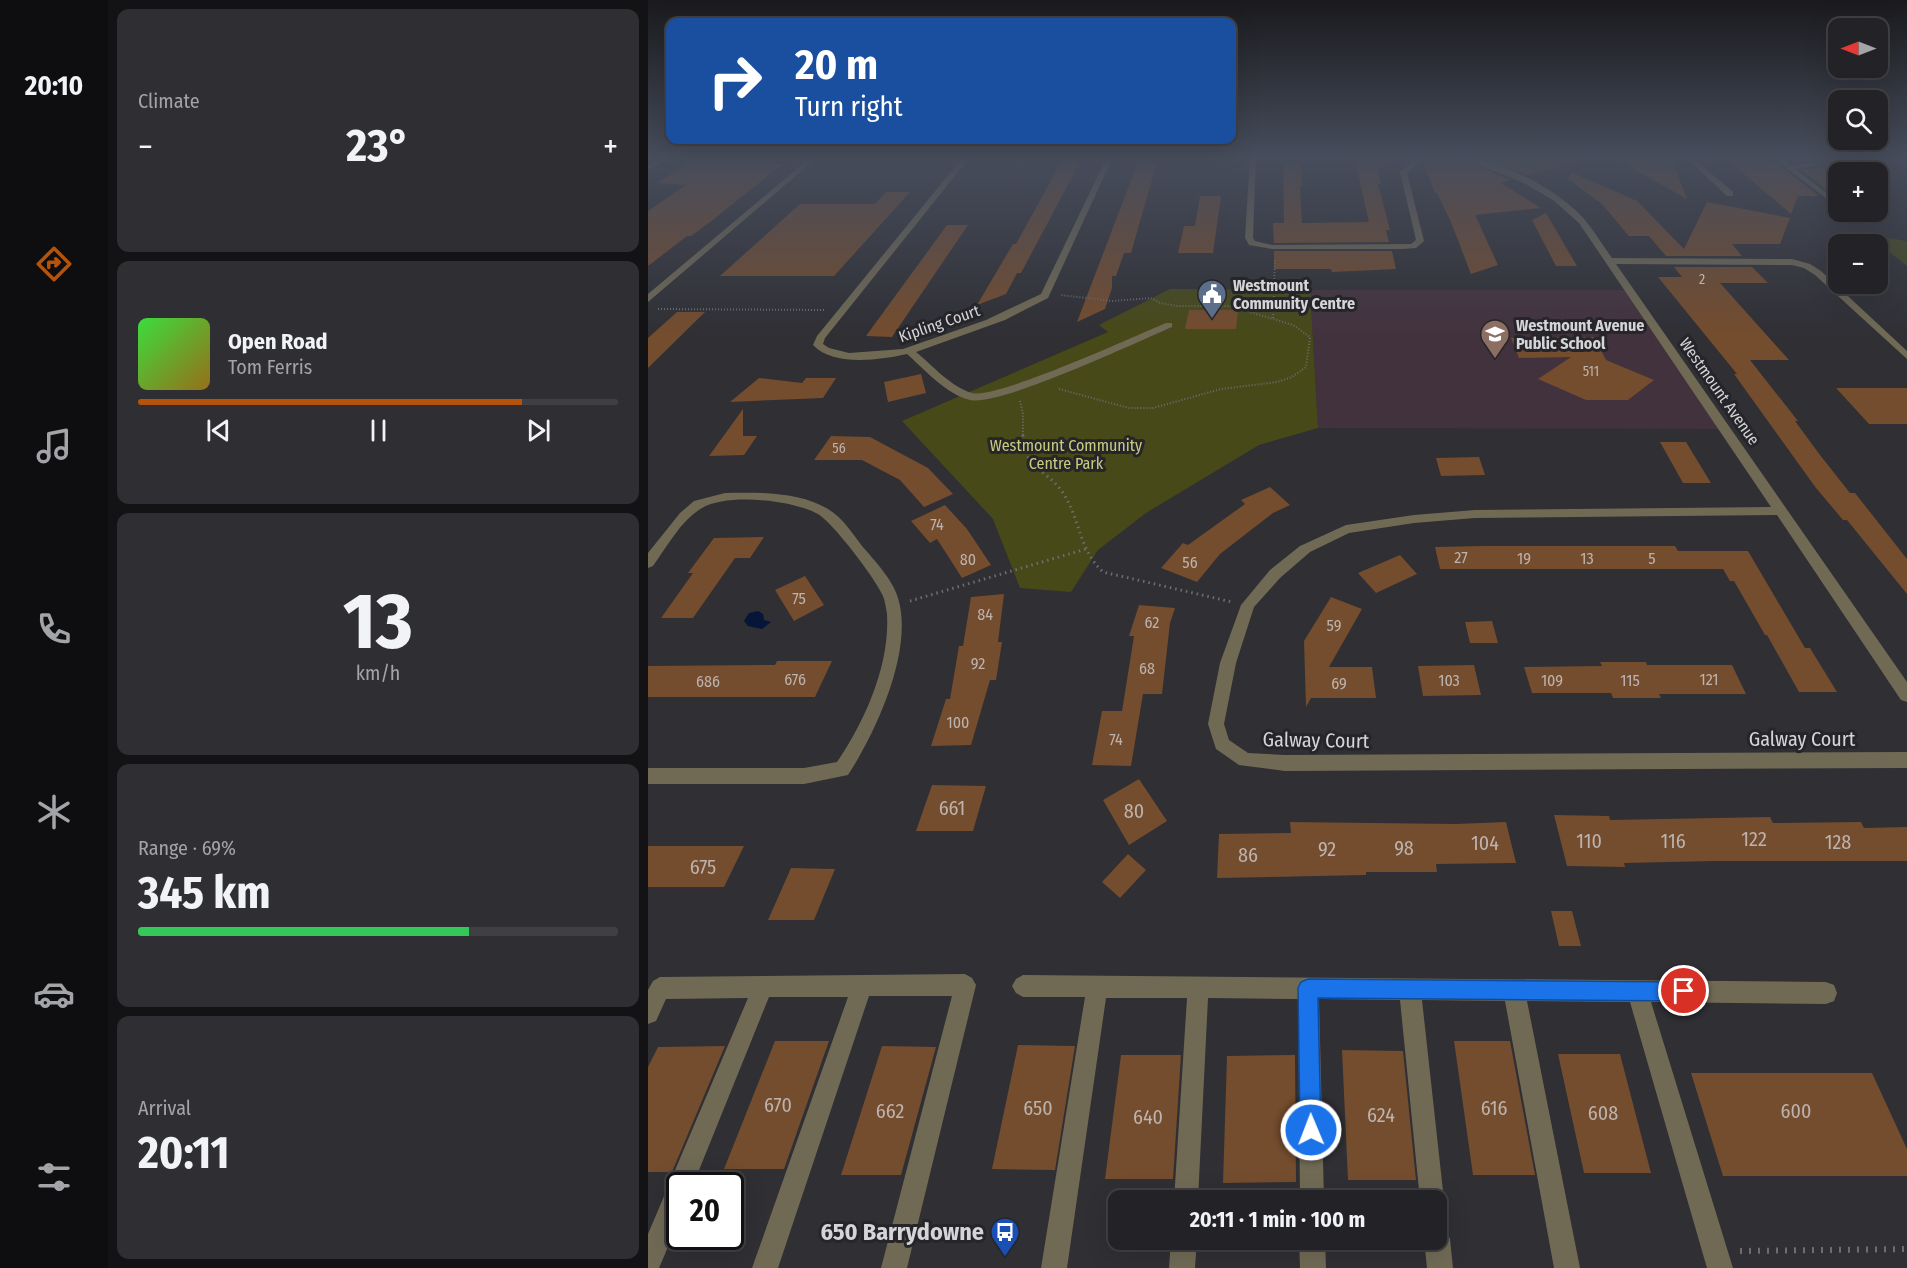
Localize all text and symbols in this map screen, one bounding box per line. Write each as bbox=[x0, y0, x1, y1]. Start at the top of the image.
north arrow bbox=[1828, 18, 1888, 78]
map controls bbox=[1828, 18, 1888, 294]
text: 20 m bbox=[795, 40, 878, 90]
icon: right bbox=[696, 42, 774, 120]
text: 20:10 bbox=[25, 70, 83, 102]
text: Climate bbox=[138, 89, 200, 113]
button: search bbox=[1828, 90, 1888, 150]
text: Turn right bbox=[795, 91, 903, 123]
text: 23° bbox=[346, 119, 410, 173]
text: − bbox=[138, 127, 153, 167]
text: + bbox=[603, 127, 618, 167]
button: + bbox=[1828, 162, 1888, 222]
button: − bbox=[1828, 234, 1888, 294]
icon: directions bbox=[33, 243, 75, 285]
house number: 2 bbox=[1699, 271, 1705, 288]
place label: Westmount Community Centre bbox=[1233, 276, 1355, 313]
public building icon: Westmount Community Centre bbox=[1196, 278, 1228, 320]
street label: Kipling Court bbox=[896, 301, 983, 346]
place label: Westmount Avenue Public School bbox=[1516, 316, 1644, 353]
school or university icon: Westmount Avenue Public School bbox=[1479, 318, 1511, 360]
text: Open Road bbox=[228, 328, 328, 355]
street label: Westmount Avenue bbox=[1676, 334, 1764, 449]
text: Tom Ferris bbox=[228, 355, 312, 379]
house number: 511 bbox=[1583, 363, 1599, 380]
icon: previous bbox=[202, 414, 235, 447]
icon: pause bbox=[362, 414, 395, 447]
icon: next bbox=[522, 414, 555, 447]
icon: music bbox=[33, 425, 75, 467]
park label: Westmount Community Centre Park bbox=[990, 436, 1143, 473]
house number: 56 bbox=[832, 440, 846, 457]
house number: 74 bbox=[930, 515, 944, 534]
house number: 27 bbox=[1454, 548, 1468, 567]
house number: 19 bbox=[1517, 549, 1531, 568]
house number: 13 bbox=[1580, 549, 1594, 568]
house number: 5 bbox=[1648, 549, 1656, 568]
house number: 80 bbox=[960, 550, 976, 569]
house number: 56 bbox=[1182, 553, 1198, 572]
text: 13 bbox=[343, 575, 413, 669]
house number: 75 bbox=[792, 589, 806, 608]
house number: 84 bbox=[977, 605, 993, 624]
icon: phone bbox=[33, 608, 75, 650]
house number: 62 bbox=[1145, 613, 1159, 632]
house number: 59 bbox=[1327, 616, 1342, 635]
house number: 92 bbox=[971, 654, 985, 673]
house number: 68 bbox=[1139, 659, 1155, 678]
text: km/h bbox=[356, 661, 400, 685]
house number: 676 bbox=[784, 670, 806, 689]
house number: 121 bbox=[1699, 670, 1719, 689]
house number: 103 bbox=[1438, 671, 1460, 690]
house number: 109 bbox=[1541, 671, 1563, 690]
house number: 115 bbox=[1620, 671, 1640, 690]
house number: 686 bbox=[696, 672, 720, 691]
house number: 69 bbox=[1331, 674, 1347, 693]
house number: 100 bbox=[947, 713, 969, 732]
street label: Galway Court bbox=[1263, 727, 1370, 753]
street label: Galway Court bbox=[1749, 727, 1856, 751]
house number: 74 bbox=[1109, 730, 1123, 749]
icon: climate bbox=[33, 791, 75, 833]
house number: 661 bbox=[939, 796, 965, 820]
house number: 80 bbox=[1124, 799, 1144, 823]
house number: 122 bbox=[1741, 827, 1767, 851]
house number: 110 bbox=[1576, 829, 1602, 853]
house number: 116 bbox=[1660, 829, 1686, 853]
house number: 128 bbox=[1825, 830, 1851, 854]
house number: 104 bbox=[1471, 831, 1499, 855]
text: Range · 69% bbox=[138, 836, 236, 860]
house number: 98 bbox=[1394, 836, 1414, 860]
house number: 92 bbox=[1318, 837, 1336, 861]
house number: 86 bbox=[1238, 843, 1258, 867]
house number: 675 bbox=[690, 855, 716, 879]
text: 345 km bbox=[138, 866, 271, 920]
pin bbox=[1658, 965, 1709, 1016]
icon: car bbox=[33, 973, 75, 1015]
icon: arrive bbox=[1667, 974, 1700, 1007]
house number: 670 bbox=[764, 1093, 792, 1117]
text: Arrival bbox=[138, 1096, 191, 1120]
house number: 650 bbox=[1023, 1096, 1053, 1120]
house number: 616 bbox=[1481, 1096, 1507, 1120]
position arrow bbox=[1279, 1098, 1343, 1162]
house number: 662 bbox=[876, 1099, 904, 1123]
house number: 600 bbox=[1781, 1099, 1811, 1123]
house number: 608 bbox=[1588, 1101, 1618, 1125]
house number: 624 bbox=[1367, 1103, 1395, 1127]
house number: 640 bbox=[1133, 1105, 1163, 1129]
text: 20:11 bbox=[138, 1126, 229, 1180]
icon: filters bbox=[33, 1156, 75, 1198]
speed limit sign: 20 bbox=[666, 1172, 744, 1250]
text: 20:11 · 1 min · 100 m bbox=[1190, 1206, 1365, 1233]
bus stop icon: 650 Barrydowne bbox=[989, 1216, 1021, 1258]
place label: 650 Barrydowne bbox=[820, 1218, 984, 1246]

